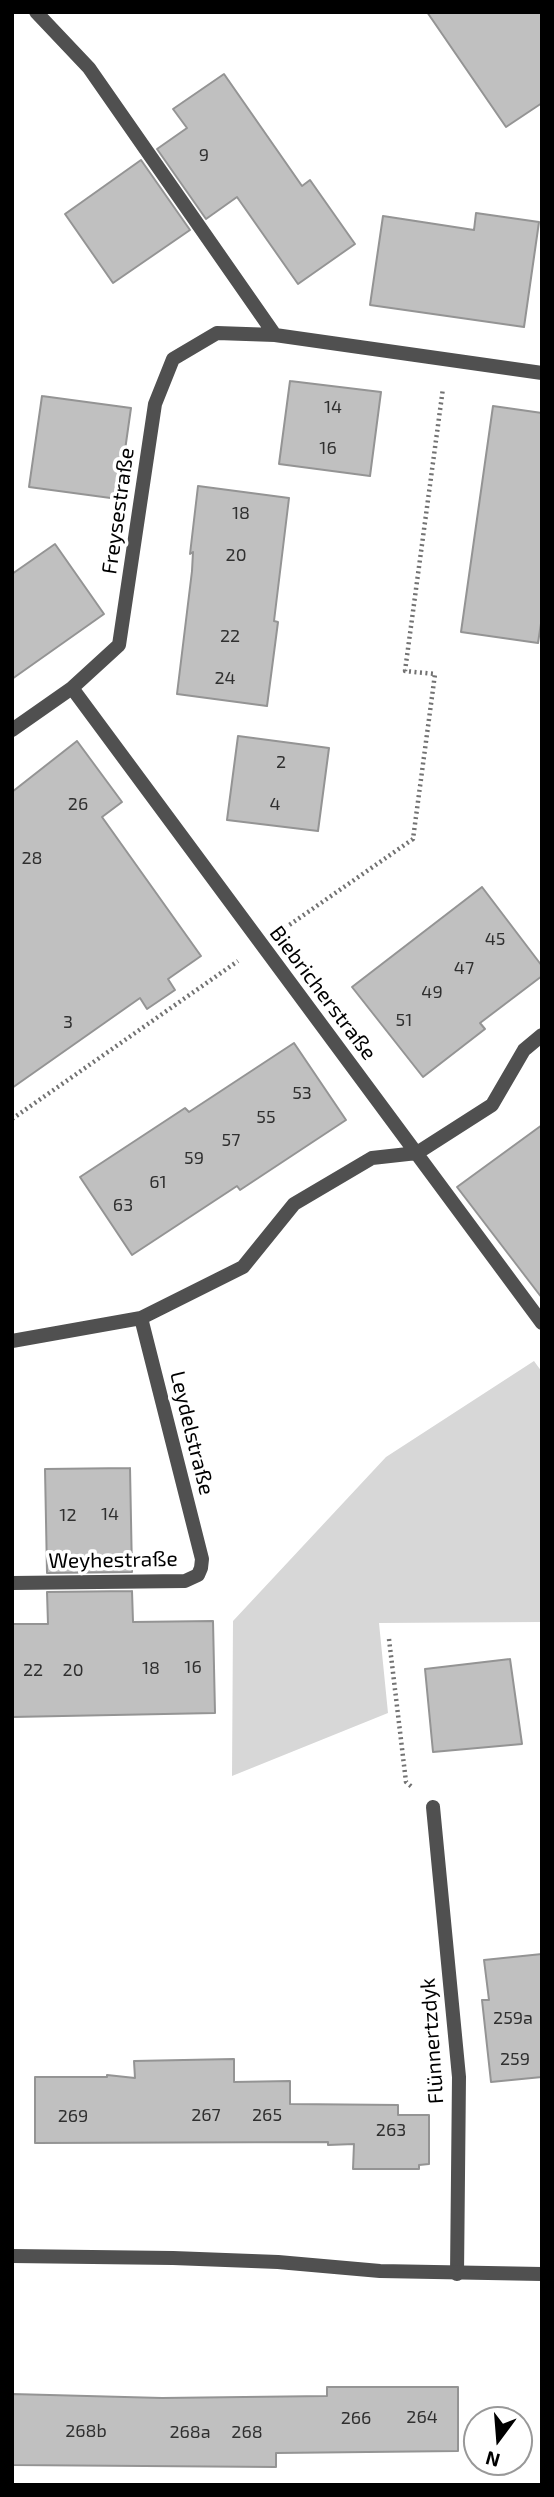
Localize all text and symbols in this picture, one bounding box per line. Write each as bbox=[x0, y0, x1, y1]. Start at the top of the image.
house number: 9 bbox=[199, 144, 209, 166]
house number: 14 bbox=[324, 396, 342, 418]
house number: 16 bbox=[319, 437, 337, 459]
street label: Freysestraße bbox=[97, 446, 139, 576]
house number: 18 bbox=[232, 502, 250, 524]
house number: 20 bbox=[226, 544, 246, 566]
house number: 22 bbox=[220, 625, 240, 647]
house number: 24 bbox=[214, 667, 236, 689]
house number: 2 bbox=[276, 751, 286, 773]
house number: 26 bbox=[68, 793, 88, 815]
house number: 4 bbox=[269, 793, 281, 815]
house number: 28 bbox=[21, 847, 43, 869]
street label: Biebricherstraße bbox=[264, 921, 382, 1065]
house number: 45 bbox=[485, 928, 505, 950]
house number: 47 bbox=[454, 957, 474, 979]
house number: 49 bbox=[421, 981, 443, 1003]
house number: 51 bbox=[396, 1009, 412, 1031]
house number: 3 bbox=[63, 1011, 73, 1033]
house number: 53 bbox=[292, 1082, 312, 1104]
house number: 55 bbox=[256, 1106, 276, 1128]
house number: 57 bbox=[222, 1129, 240, 1151]
house number: 59 bbox=[184, 1147, 204, 1169]
house number: 61 bbox=[149, 1171, 167, 1193]
house number: 63 bbox=[113, 1194, 133, 1216]
street label: Leydelstraße bbox=[164, 1369, 220, 1497]
house number: 14 bbox=[101, 1503, 119, 1525]
house number: 12 bbox=[59, 1504, 77, 1526]
street label: Weyhestraße bbox=[48, 1546, 178, 1574]
house number: 16 bbox=[184, 1656, 202, 1678]
house number: 18 bbox=[142, 1657, 160, 1679]
house number: 22 bbox=[23, 1659, 43, 1681]
house number: 20 bbox=[63, 1659, 83, 1681]
street label: Flünnertzdyk bbox=[415, 1977, 449, 2105]
house number: 259a bbox=[493, 2007, 533, 2029]
house number: 259 bbox=[500, 2048, 530, 2070]
house number: 267 bbox=[191, 2104, 221, 2126]
house number: 265 bbox=[252, 2104, 282, 2126]
house number: 269 bbox=[58, 2105, 88, 2127]
house number: 263 bbox=[376, 2119, 406, 2141]
house number: 264 bbox=[406, 2406, 438, 2428]
north arrow bbox=[463, 2406, 533, 2476]
house number: 266 bbox=[341, 2407, 371, 2429]
house number: 268b bbox=[65, 2420, 107, 2442]
house number: 268a bbox=[169, 2421, 211, 2443]
house number: 268 bbox=[231, 2421, 263, 2443]
text: N bbox=[483, 2447, 502, 2473]

